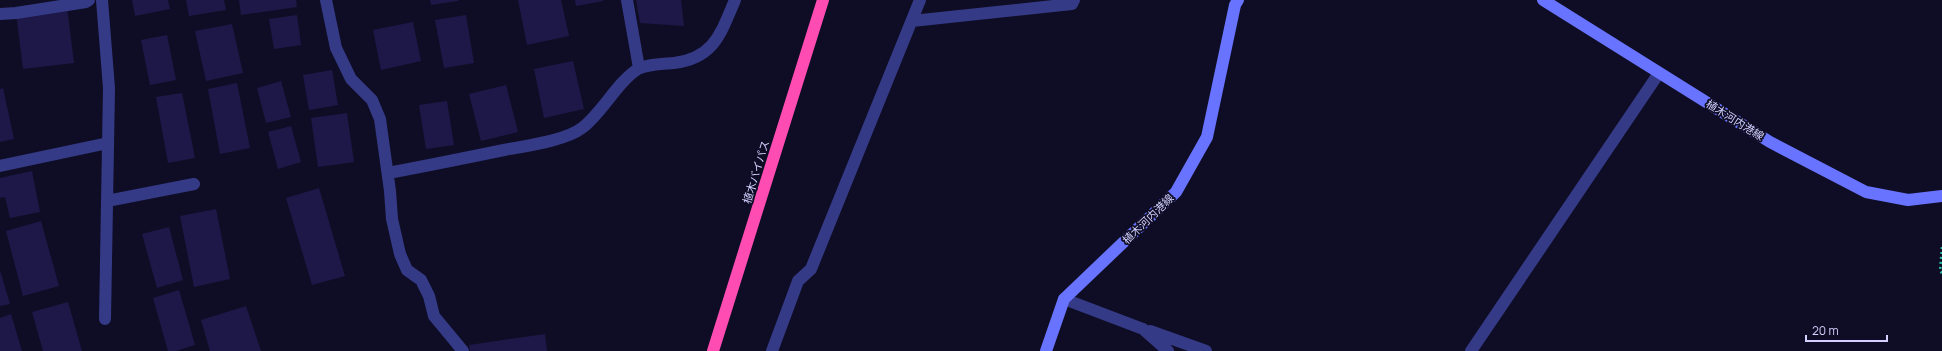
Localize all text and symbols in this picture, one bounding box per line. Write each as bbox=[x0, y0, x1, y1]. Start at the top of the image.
street label: 植木河内港線 bbox=[1703, 96, 1767, 143]
street label: 植木バイパス bbox=[739, 138, 772, 206]
street label: 植木河内港線 bbox=[1119, 190, 1177, 247]
scale bar bbox=[1806, 317, 1887, 343]
text: 20 m bbox=[1812, 322, 1839, 339]

